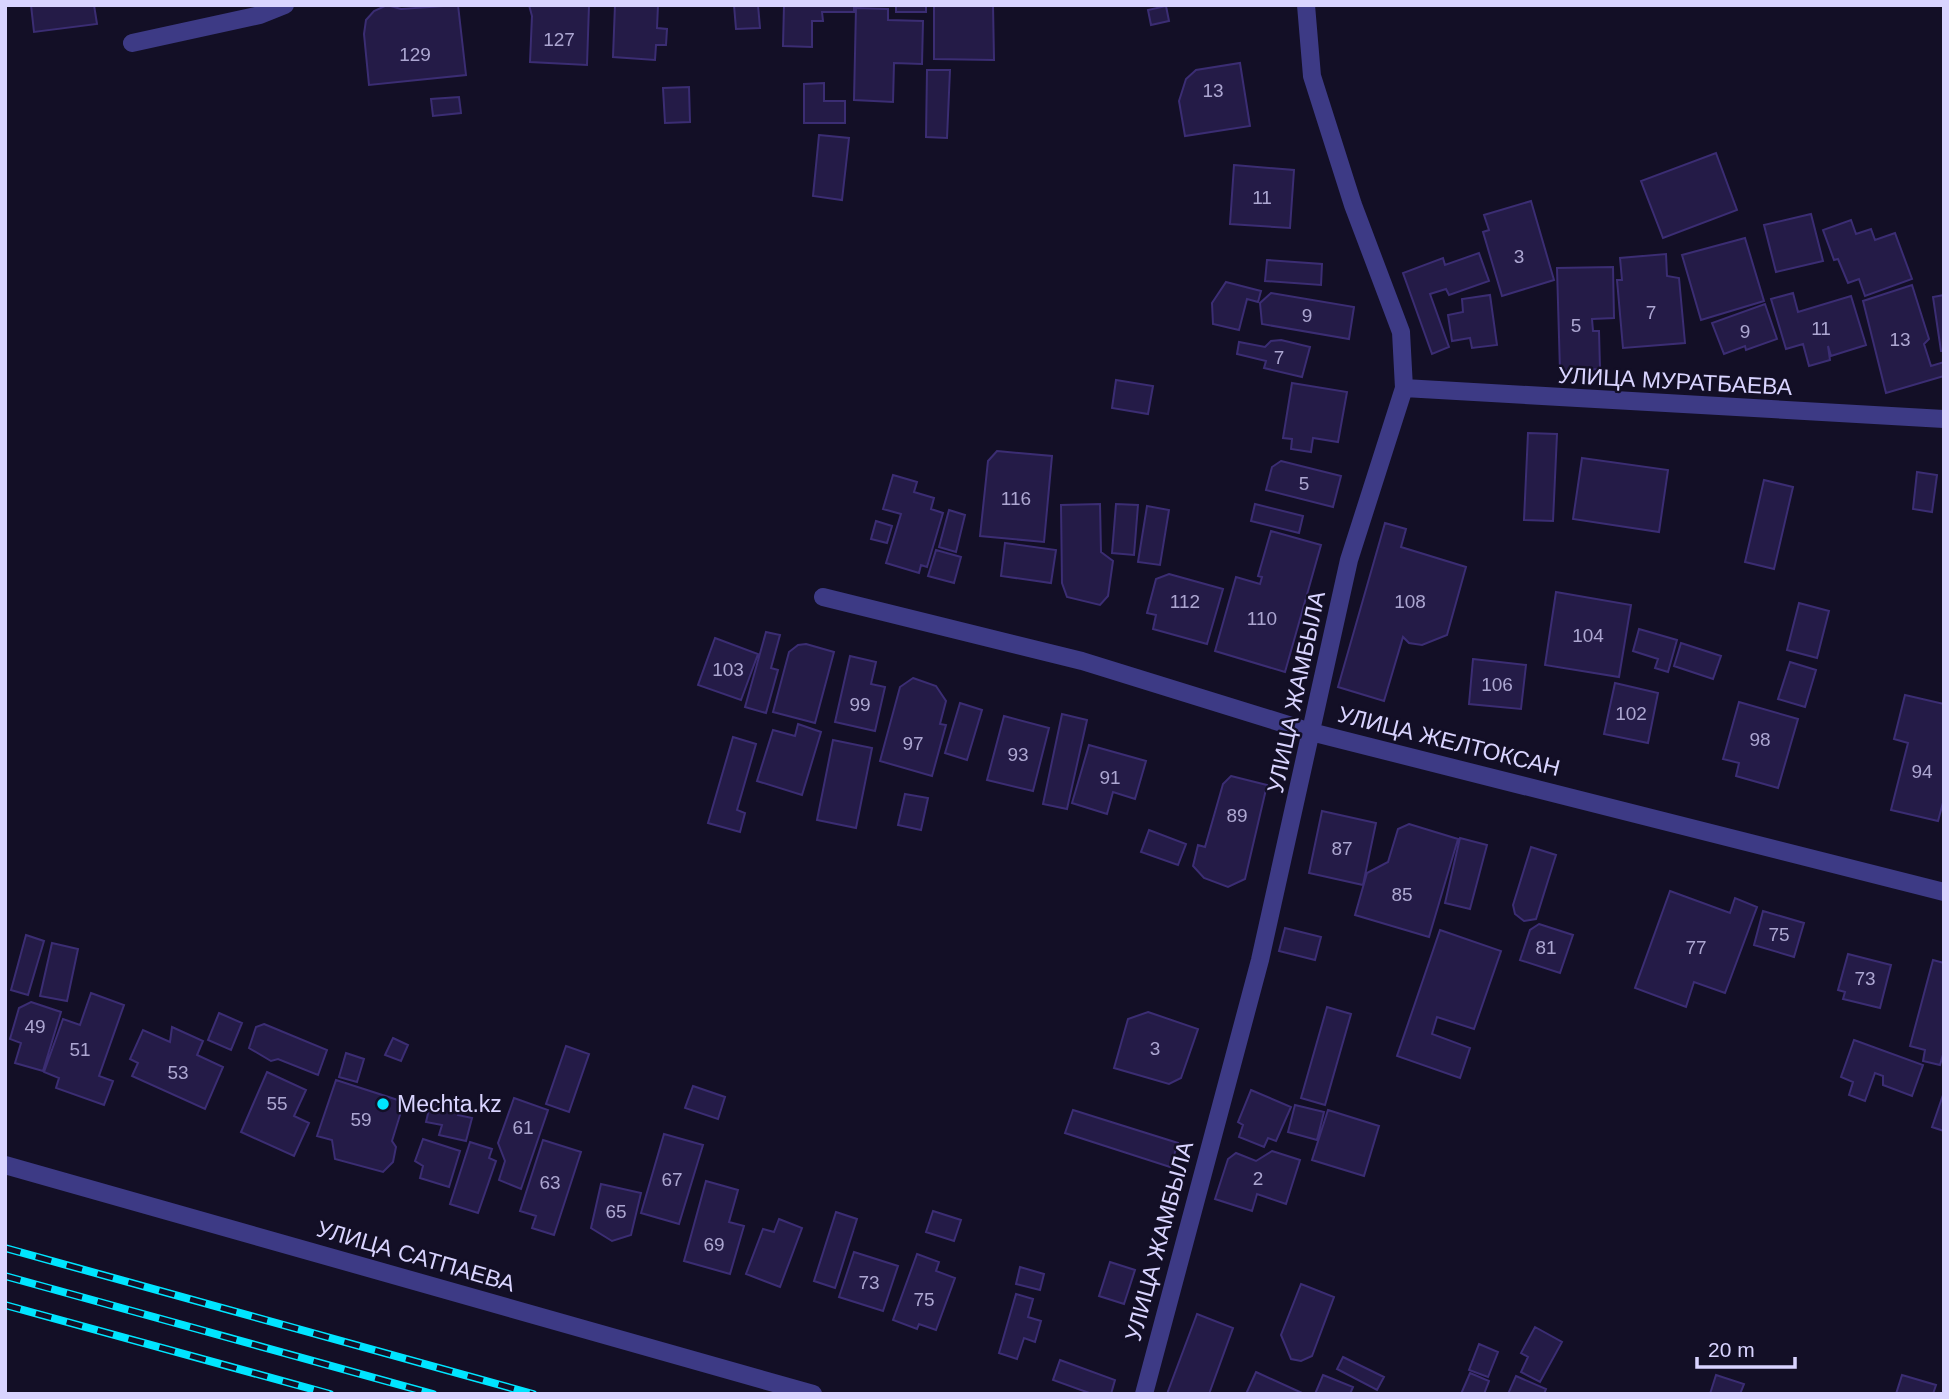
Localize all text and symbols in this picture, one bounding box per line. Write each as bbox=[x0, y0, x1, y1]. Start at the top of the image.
house number: 127 bbox=[543, 29, 575, 50]
house number: 129 bbox=[399, 44, 431, 65]
house number: 13 bbox=[1202, 80, 1224, 101]
house number: 11 bbox=[1252, 187, 1272, 208]
house number: 3 bbox=[1514, 246, 1524, 267]
house number: 7 bbox=[1646, 302, 1656, 323]
house number: 9 bbox=[1302, 305, 1312, 326]
house number: 5 bbox=[1571, 315, 1581, 336]
house number: 11 bbox=[1811, 318, 1831, 339]
house number: 9 bbox=[1740, 321, 1750, 342]
house number: 13 bbox=[1889, 329, 1911, 350]
house number: 7 bbox=[1274, 347, 1284, 368]
street label: УЛИЦА МУРАТБАЕВА bbox=[1557, 362, 1793, 400]
house number: 5 bbox=[1299, 473, 1309, 494]
house number: 116 bbox=[1001, 488, 1031, 509]
street label: УЛИЦА ЖАМБЫЛА bbox=[1262, 588, 1330, 795]
house number: 112 bbox=[1170, 591, 1200, 612]
house number: 108 bbox=[1394, 591, 1426, 612]
house number: 110 bbox=[1247, 608, 1277, 629]
house number: 104 bbox=[1572, 625, 1604, 646]
house number: 103 bbox=[712, 659, 744, 680]
house number: 106 bbox=[1481, 674, 1513, 695]
house number: 99 bbox=[849, 694, 871, 715]
street label: УЛИЦА ЖЕЛТОКСАН bbox=[1335, 701, 1563, 781]
house number: 102 bbox=[1615, 703, 1647, 724]
house number: 98 bbox=[1749, 729, 1771, 750]
house number: 97 bbox=[902, 733, 924, 754]
house number: 93 bbox=[1007, 744, 1029, 765]
house number: 94 bbox=[1911, 761, 1933, 782]
house number: 91 bbox=[1099, 767, 1121, 788]
house number: 89 bbox=[1226, 805, 1248, 826]
house number: 87 bbox=[1331, 838, 1353, 859]
house number: 85 bbox=[1391, 884, 1413, 905]
house number: 75 bbox=[1768, 924, 1790, 945]
house number: 81 bbox=[1535, 937, 1557, 958]
house number: 77 bbox=[1685, 937, 1707, 958]
house number: 73 bbox=[1854, 968, 1876, 989]
house number: 49 bbox=[24, 1016, 46, 1037]
house number: 3 bbox=[1150, 1038, 1160, 1059]
house number: 51 bbox=[69, 1039, 91, 1060]
house number: 53 bbox=[167, 1062, 189, 1083]
place label: Mechta.kz bbox=[397, 1091, 502, 1117]
house number: 55 bbox=[266, 1093, 288, 1114]
marker: Mechta.kz bbox=[375, 1096, 391, 1112]
house number: 59 bbox=[350, 1109, 372, 1130]
house number: 61 bbox=[512, 1117, 534, 1138]
street label: УЛИЦА ЖАМБЫЛА bbox=[1120, 1138, 1198, 1344]
house number: 2 bbox=[1253, 1168, 1263, 1189]
house number: 67 bbox=[661, 1169, 683, 1190]
house number: 63 bbox=[539, 1172, 561, 1193]
house number: 65 bbox=[605, 1201, 627, 1222]
street label: УЛИЦА САТПАЕВА bbox=[314, 1215, 519, 1297]
house number: 69 bbox=[703, 1234, 725, 1255]
house number: 73 bbox=[858, 1272, 880, 1293]
house number: 75 bbox=[913, 1289, 935, 1310]
scale bar bbox=[1697, 1326, 1795, 1370]
text: 20 m bbox=[1708, 1338, 1755, 1361]

